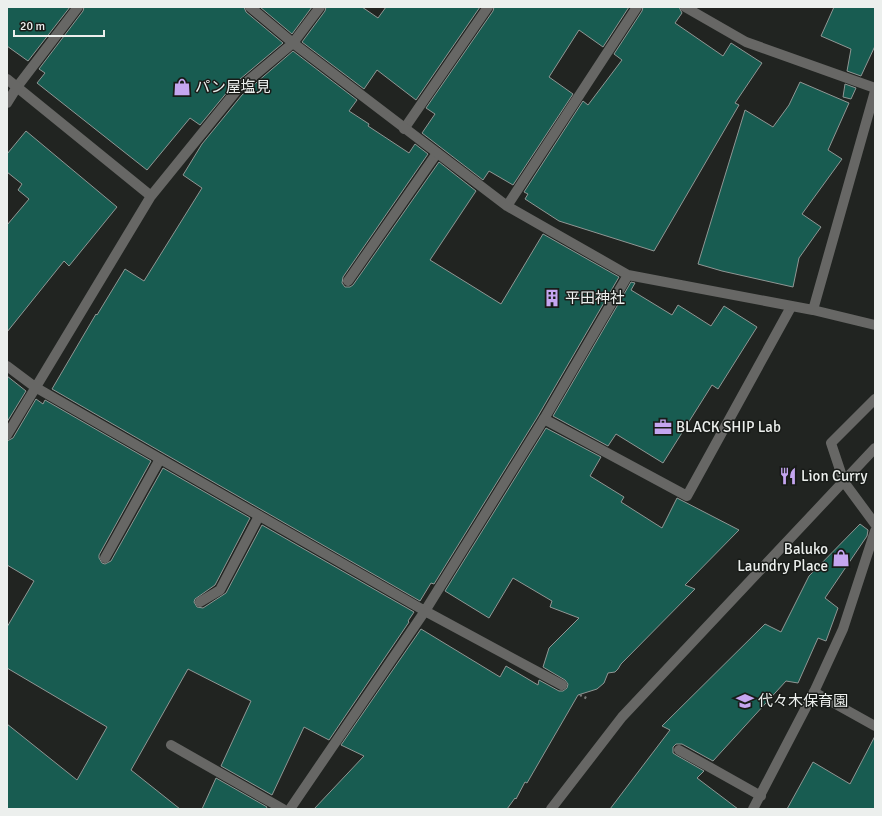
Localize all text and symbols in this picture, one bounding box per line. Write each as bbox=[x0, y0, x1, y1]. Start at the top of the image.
scale bar bbox=[14, 12, 104, 38]
text: 20 m bbox=[20, 19, 45, 34]
shop icon: パン屋塩見 bbox=[172, 77, 192, 97]
place label: パン屋塩見 bbox=[195, 78, 271, 96]
building icon: 平田神社 bbox=[542, 288, 562, 308]
place label: 平田神社 bbox=[565, 289, 625, 307]
office icon: BLACK SHIP Lab bbox=[653, 417, 673, 437]
place label: BLACK SHIP Lab bbox=[676, 418, 781, 436]
restaurant icon: Lion Curry bbox=[778, 466, 798, 486]
place label: Lion Curry bbox=[801, 467, 868, 485]
place label: Baluko Laundry Place bbox=[737, 540, 828, 575]
shop icon: Baluko Laundry Place bbox=[831, 548, 851, 568]
school or university icon: 代々木保育園 bbox=[735, 691, 755, 711]
place label: 代々木保育園 bbox=[758, 692, 848, 710]

